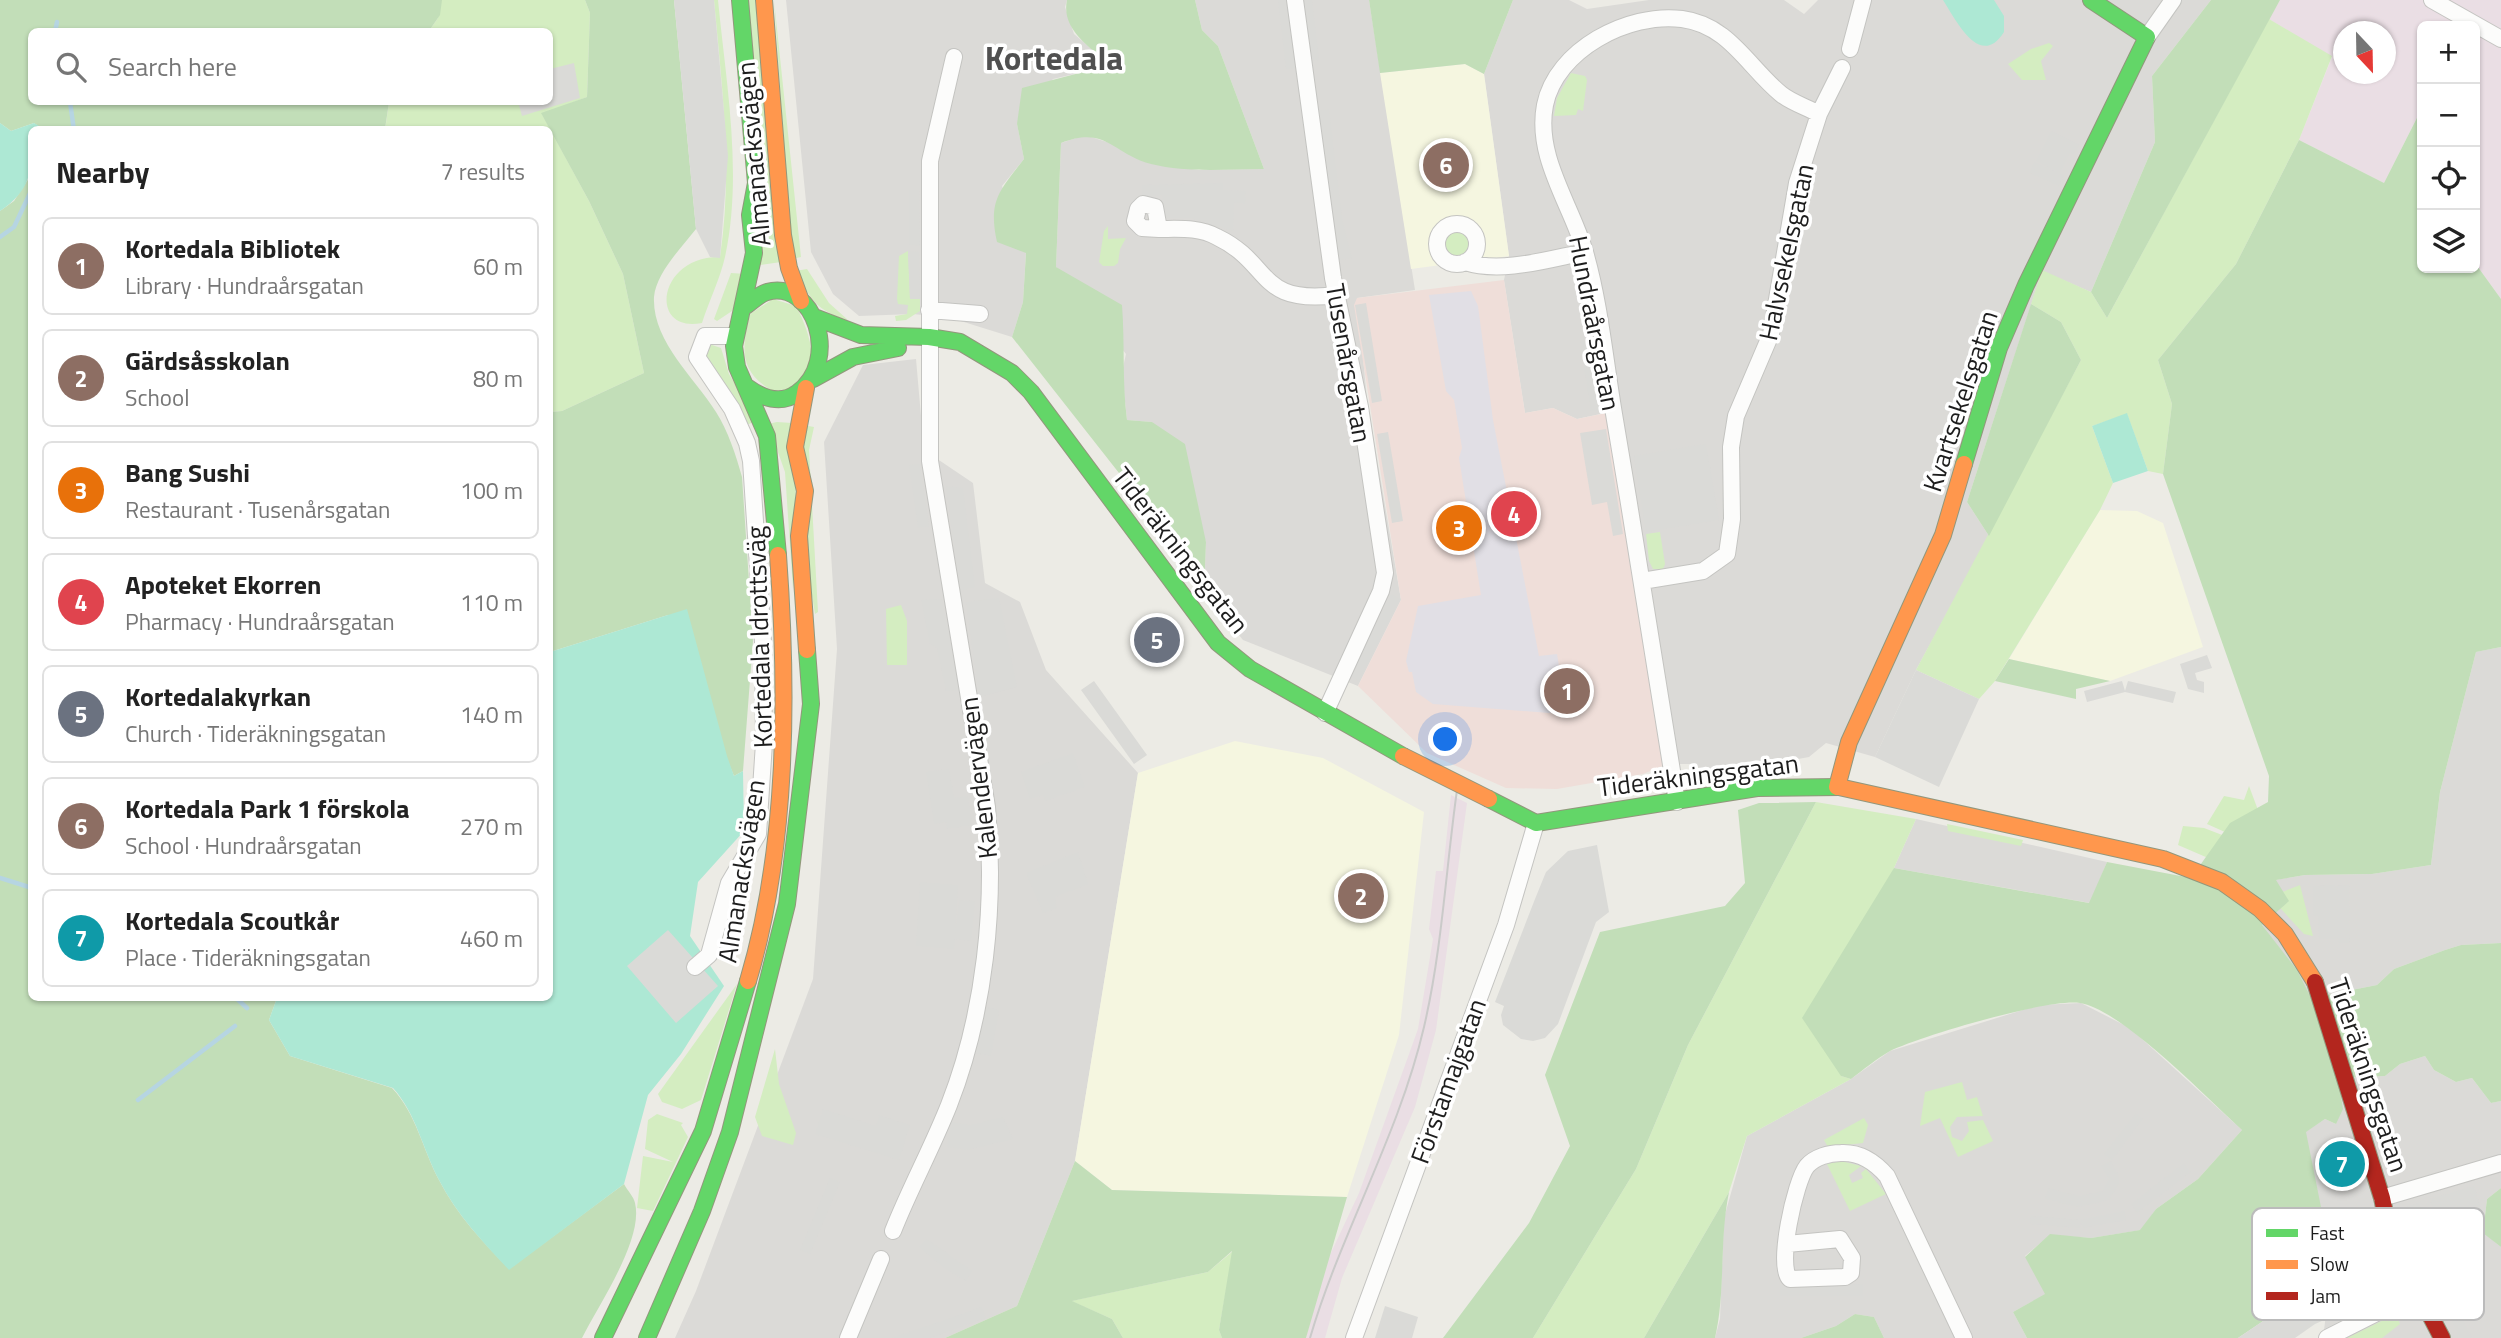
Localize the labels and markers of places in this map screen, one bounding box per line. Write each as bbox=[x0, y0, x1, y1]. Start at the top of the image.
pin: 6 bbox=[1423, 139, 1469, 191]
pin: 4 bbox=[1491, 488, 1537, 540]
pin: 3 bbox=[1436, 502, 1482, 554]
pin: 5 bbox=[1134, 614, 1180, 666]
pin: 1 bbox=[1544, 665, 1590, 717]
pin: 2 bbox=[1338, 870, 1384, 922]
pin: 7 bbox=[2319, 1138, 2365, 1190]

